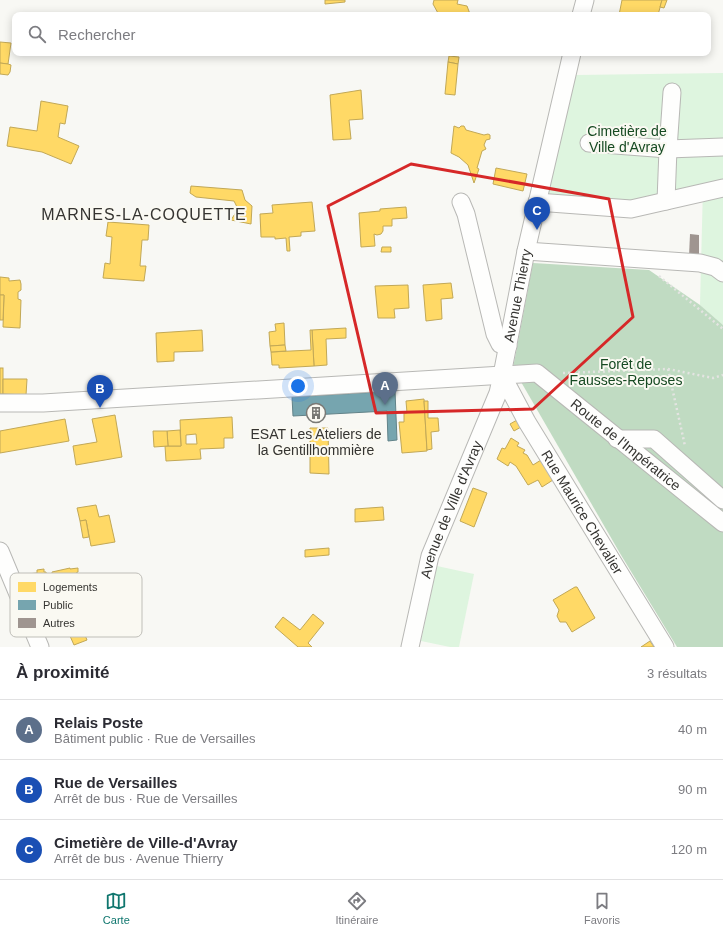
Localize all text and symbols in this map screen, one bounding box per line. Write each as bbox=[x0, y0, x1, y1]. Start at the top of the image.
search box bbox=[12, 12, 711, 56]
icon: search bbox=[26, 23, 48, 45]
text: Rechercher bbox=[58, 26, 136, 43]
park label: Cimetière de Ville d'Avray bbox=[587, 123, 667, 155]
pin: C bbox=[524, 197, 550, 230]
district label: MARNES-LA-COQUETTE bbox=[41, 206, 247, 223]
street label: Avenue Thierry bbox=[501, 248, 534, 344]
park label: Forêt de Fausses-Reposes bbox=[570, 356, 682, 388]
pin: A bbox=[372, 372, 398, 405]
pin: B bbox=[87, 375, 113, 408]
your location bbox=[288, 376, 308, 396]
street label: Route de l'Impératrice bbox=[568, 395, 684, 494]
building icon: ESAT Les Ateliers de la Gentillhommière bbox=[305, 402, 327, 424]
place label: ESAT Les Ateliers de la Gentillhommière bbox=[251, 426, 382, 458]
street label: Avenue de Ville d'Avray bbox=[417, 438, 485, 580]
street label: Rue Maurice Chevalier bbox=[538, 447, 627, 577]
legend bbox=[10, 573, 142, 637]
text: Logements bbox=[43, 581, 98, 593]
text: Public bbox=[43, 599, 73, 611]
text: Autres bbox=[43, 617, 75, 629]
text: À proximité bbox=[16, 663, 110, 682]
text: 3 résultats bbox=[647, 666, 707, 681]
text: Relais Poste bbox=[54, 714, 143, 731]
text: A bbox=[24, 722, 34, 737]
text: 40 m bbox=[678, 722, 707, 737]
text: Bâtiment public · Rue de Versailles bbox=[54, 731, 256, 746]
text: Rue de Versailles bbox=[54, 774, 177, 791]
text: B bbox=[24, 782, 34, 797]
text: 90 m bbox=[678, 782, 707, 797]
text: Arrêt de bus · Rue de Versailles bbox=[54, 791, 238, 806]
text: Cimetière de Ville-d'Avray bbox=[54, 834, 238, 851]
text: C bbox=[24, 842, 34, 857]
text: 120 m bbox=[671, 842, 707, 857]
text: Arrêt de bus · Avenue Thierry bbox=[54, 851, 223, 866]
tab: Carte bbox=[103, 890, 130, 926]
tab: Itinéraire bbox=[336, 890, 378, 926]
tab: Favoris bbox=[584, 890, 620, 926]

